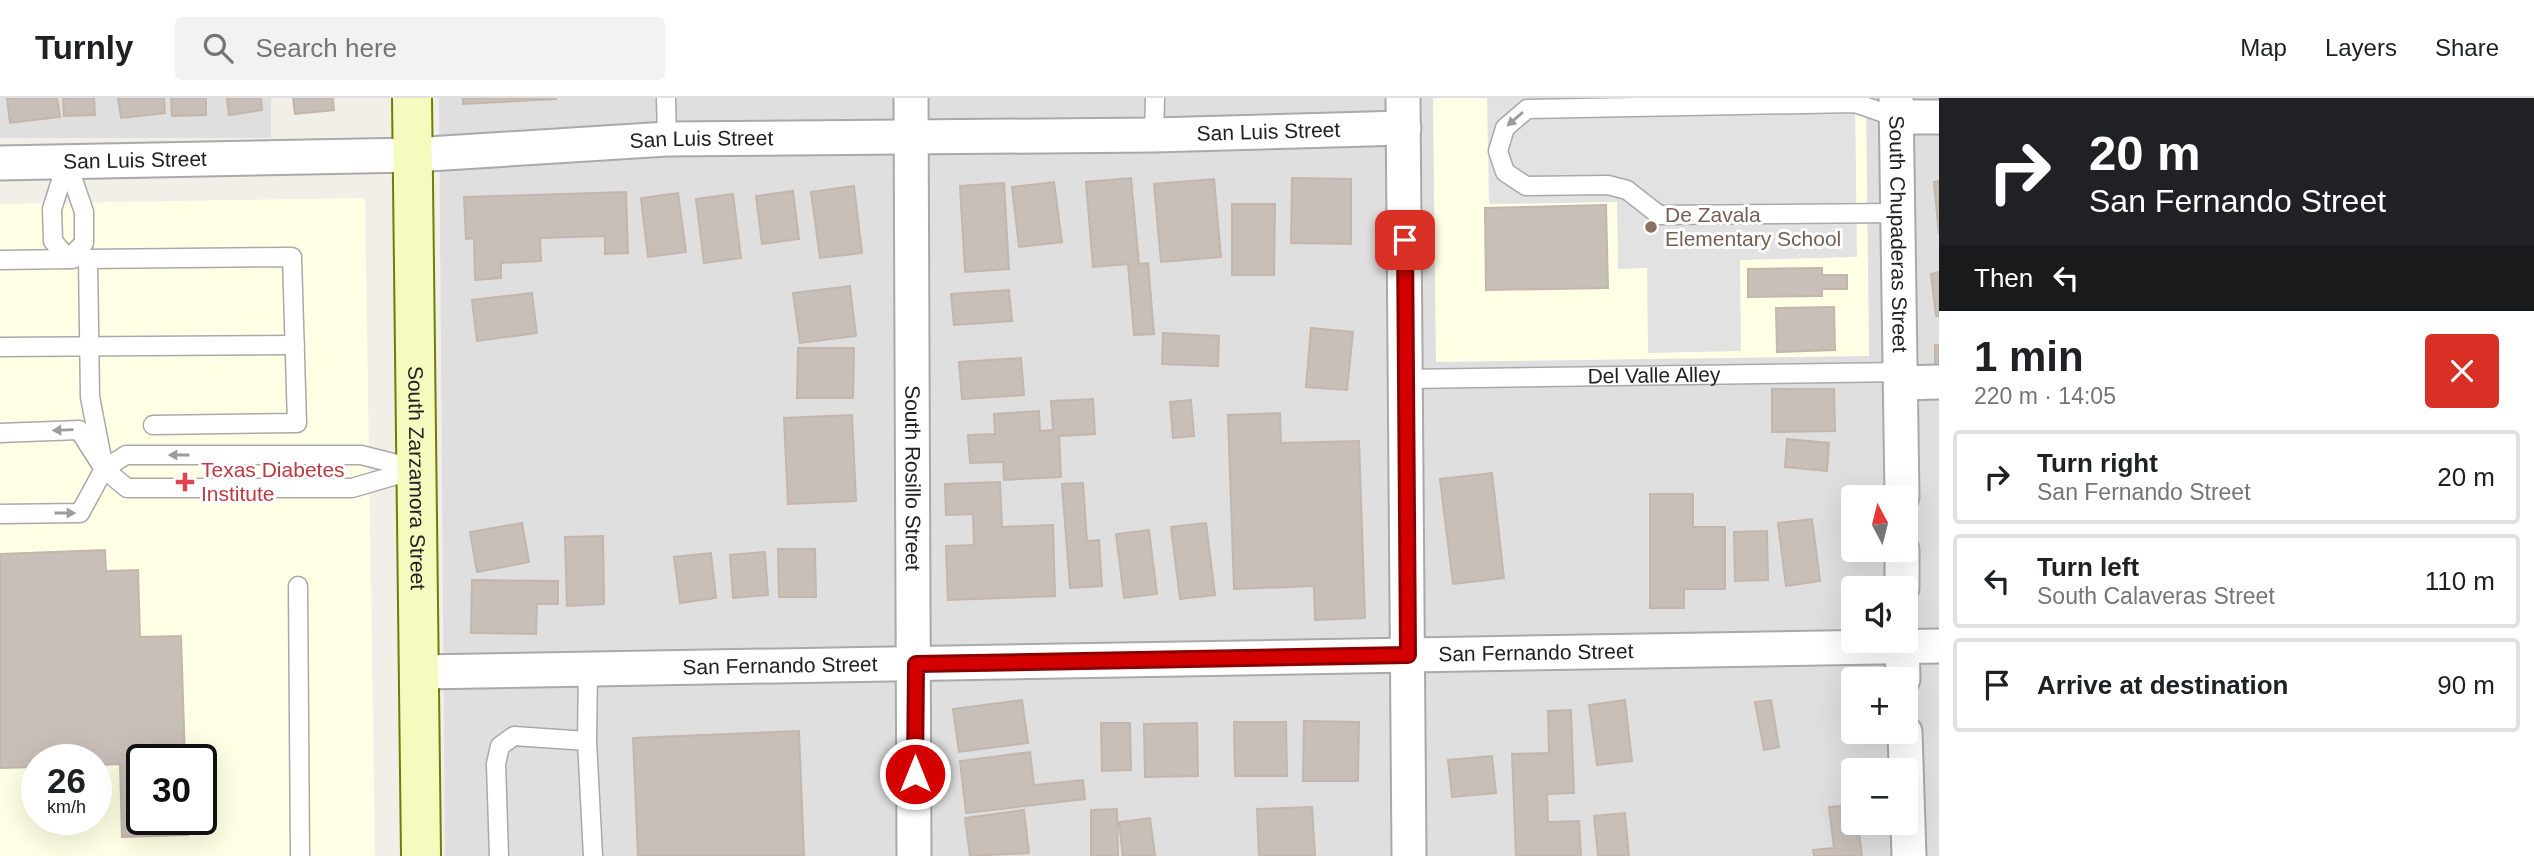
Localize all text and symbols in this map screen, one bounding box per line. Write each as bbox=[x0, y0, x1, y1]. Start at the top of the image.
search box bbox=[175, 17, 665, 80]
text: Turnly bbox=[35, 29, 133, 66]
icon: search bbox=[199, 29, 237, 67]
text: Search here bbox=[255, 33, 397, 63]
text: Map bbox=[2240, 34, 2287, 61]
text: Layers bbox=[2325, 34, 2397, 61]
text: Share bbox=[2435, 34, 2499, 61]
one-way arrow bbox=[1507, 111, 1524, 126]
street label: South Chupaderas Street bbox=[1885, 115, 1912, 353]
street label: San Luis Street bbox=[1196, 118, 1341, 145]
street label: San Luis Street bbox=[629, 126, 774, 152]
icon: right bbox=[1974, 126, 2065, 217]
text: 20 m bbox=[2089, 126, 2201, 180]
street label: San Luis Street bbox=[63, 147, 207, 173]
text: San Fernando Street bbox=[2089, 183, 2386, 219]
place label: De Zavala Elementary School bbox=[1665, 203, 1841, 250]
pin bbox=[1375, 210, 1435, 270]
marker: De Zavala Elementary School bbox=[1643, 219, 1659, 235]
icon: arrive bbox=[1386, 221, 1424, 259]
icon: left bbox=[2047, 259, 2085, 297]
text: Then bbox=[1974, 263, 2033, 293]
text: 1 min bbox=[1974, 333, 2084, 380]
button: close bbox=[2425, 334, 2499, 408]
street label: Del Valle Alley bbox=[1587, 363, 1721, 387]
street label: South Zarzamora Street bbox=[404, 366, 430, 590]
text: 220 m · 14:05 bbox=[1974, 383, 2116, 409]
street label: South Rosillo Street bbox=[901, 385, 925, 571]
one-way arrow bbox=[51, 425, 73, 436]
text: Turn right bbox=[2037, 448, 2158, 478]
one-way arrow bbox=[167, 449, 189, 461]
place label: Texas Diabetes Institute bbox=[201, 458, 345, 505]
icon: right bbox=[1978, 458, 2016, 496]
text: 20 m bbox=[2437, 462, 2495, 492]
marker: Texas Diabetes Institute bbox=[175, 472, 195, 492]
text: San Fernando Street bbox=[2037, 479, 2251, 505]
north arrow bbox=[1841, 485, 1918, 562]
map controls bbox=[1841, 485, 1918, 835]
one-way arrow bbox=[54, 507, 76, 519]
text: Turn left bbox=[2037, 552, 2139, 582]
icon: left bbox=[1978, 562, 2016, 600]
text: 110 m bbox=[2425, 566, 2495, 596]
button: sound bbox=[1841, 576, 1918, 653]
text: South Calaveras Street bbox=[2037, 583, 2275, 609]
street label: San Fernando Street bbox=[1438, 639, 1634, 666]
street label: San Fernando Street bbox=[682, 652, 878, 679]
icon: arrive bbox=[1978, 666, 2016, 704]
button: + bbox=[1841, 667, 1918, 744]
text: Arrive at destination bbox=[2037, 670, 2288, 700]
text: 90 m bbox=[2437, 670, 2495, 700]
position arrow bbox=[878, 737, 952, 811]
speed limit sign: 30 bbox=[126, 744, 217, 835]
button: − bbox=[1841, 758, 1918, 835]
text: 26 bbox=[47, 761, 86, 800]
text: km/h bbox=[47, 797, 86, 817]

